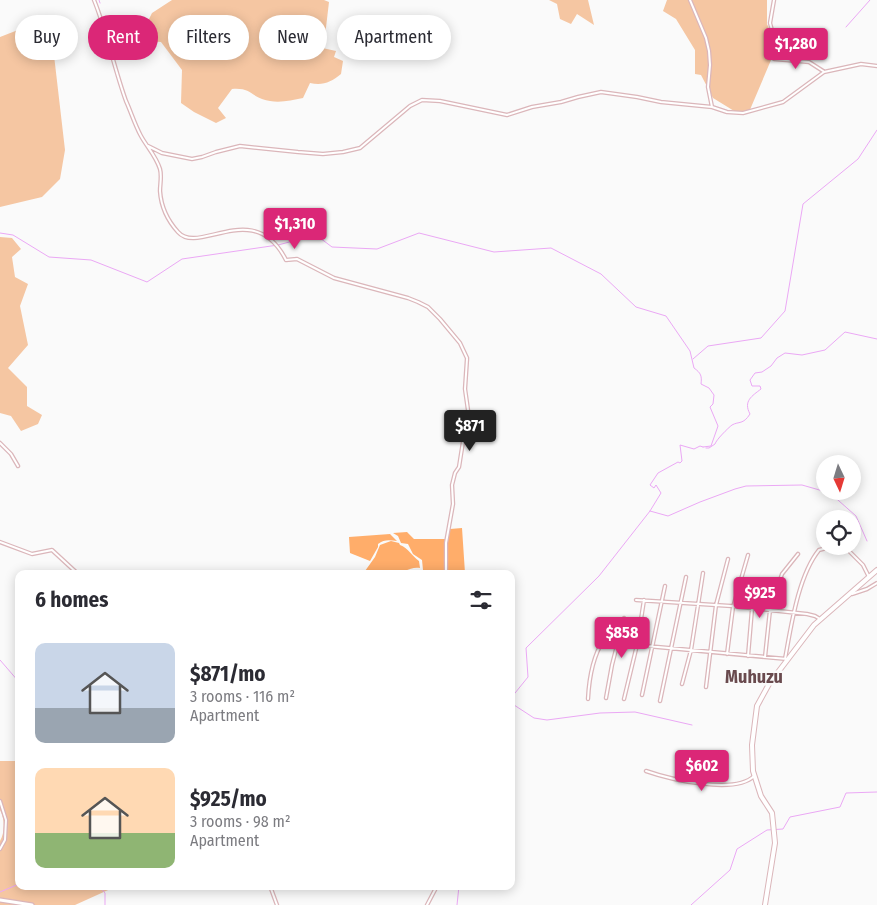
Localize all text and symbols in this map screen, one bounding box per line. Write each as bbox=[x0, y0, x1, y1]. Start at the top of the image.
chip: Buy bbox=[15, 15, 78, 60]
chip: Rent bbox=[88, 15, 158, 60]
chip: Filters bbox=[168, 15, 249, 60]
chip: New bbox=[259, 15, 327, 60]
chip: Apartment bbox=[337, 15, 451, 60]
pin: $1,280 bbox=[755, 28, 837, 70]
text: $1,280 bbox=[775, 34, 817, 53]
pin: $1,310 bbox=[254, 208, 336, 250]
text: $1,310 bbox=[275, 214, 315, 233]
pin: $871 bbox=[440, 410, 500, 452]
text: $871 bbox=[455, 416, 485, 435]
north arrow bbox=[816, 455, 861, 500]
map controls bbox=[816, 455, 861, 555]
button: locate bbox=[816, 510, 861, 555]
pin: $925 bbox=[730, 576, 790, 619]
text: $925 bbox=[744, 583, 776, 602]
icon: filters bbox=[467, 586, 495, 614]
text: 6 homes bbox=[35, 587, 108, 613]
pin: $858 bbox=[592, 616, 652, 659]
text: $858 bbox=[606, 623, 638, 642]
text: $871/mo bbox=[190, 661, 265, 687]
icon: home bbox=[75, 663, 135, 723]
district label: Muhuzu bbox=[725, 666, 783, 688]
text: 3 rooms · 116 m² bbox=[190, 687, 295, 706]
text: Apartment bbox=[190, 706, 259, 725]
pin: $602 bbox=[672, 750, 732, 792]
text: $602 bbox=[686, 756, 718, 775]
text: $925/mo bbox=[190, 786, 267, 812]
icon: home bbox=[75, 788, 135, 848]
text: 3 rooms · 98 m² bbox=[190, 812, 291, 831]
text: Apartment bbox=[190, 831, 259, 850]

